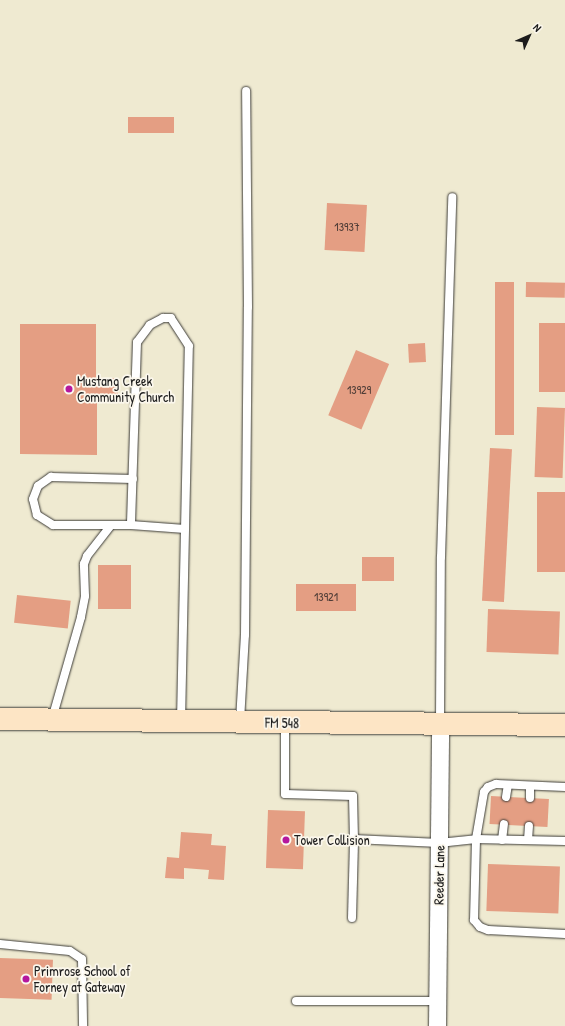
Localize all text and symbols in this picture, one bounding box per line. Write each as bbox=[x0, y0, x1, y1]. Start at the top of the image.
north arrow bbox=[509, 16, 549, 56]
text: N bbox=[530, 20, 545, 35]
house number: 13937 bbox=[334, 220, 360, 234]
place label: Mustang Creek Community Church bbox=[77, 373, 174, 406]
house number: 13929 bbox=[347, 383, 371, 397]
marker: Mustang Creek Community Church bbox=[64, 384, 74, 394]
house number: 13921 bbox=[314, 590, 338, 604]
street label: FM 548 bbox=[265, 714, 299, 732]
place label: Tower Collision bbox=[294, 832, 370, 848]
marker: Tower Collision bbox=[281, 835, 291, 845]
street label: Reeder Lane bbox=[430, 845, 448, 905]
place label: Primrose School of Forney at Gateway bbox=[34, 963, 131, 996]
marker: Primrose School of Forney at Gateway bbox=[21, 974, 31, 984]

